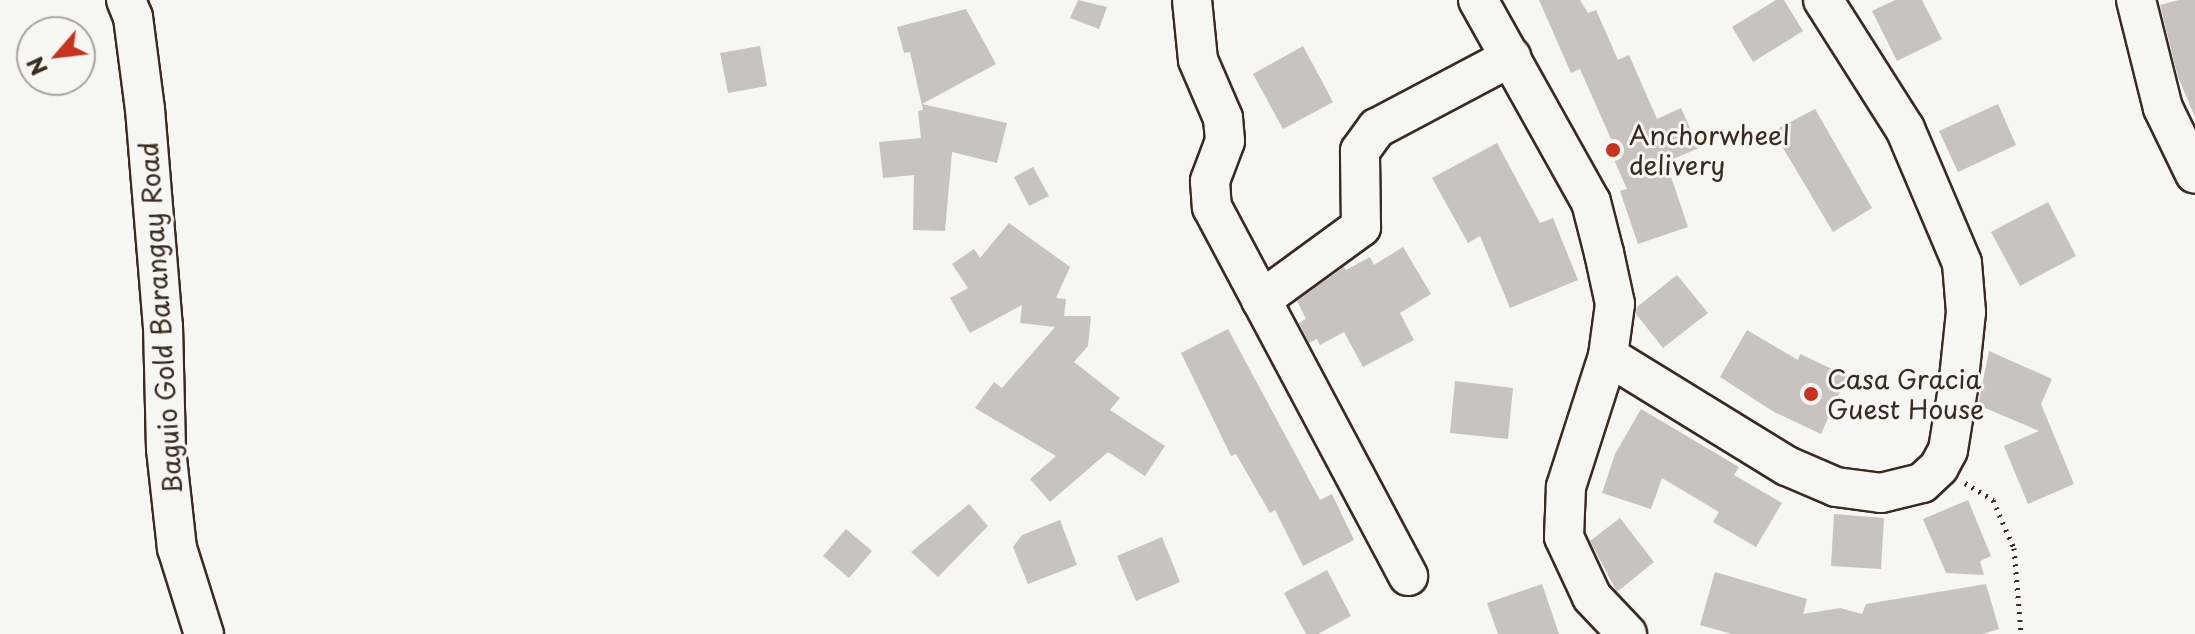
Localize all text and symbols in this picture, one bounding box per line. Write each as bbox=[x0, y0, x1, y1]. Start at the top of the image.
north arrow bbox=[16, 16, 96, 96]
text: N bbox=[17, 51, 55, 82]
place label: Anchorwheel delivery bbox=[1629, 119, 1790, 180]
street label: Baguio Gold Barangay Road bbox=[132, 140, 188, 496]
marker: Anchorwheel delivery bbox=[1604, 141, 1622, 159]
place label: Casa Gracia Guest House bbox=[1827, 363, 1984, 424]
marker: Casa Gracia Guest House bbox=[1802, 385, 1820, 403]

